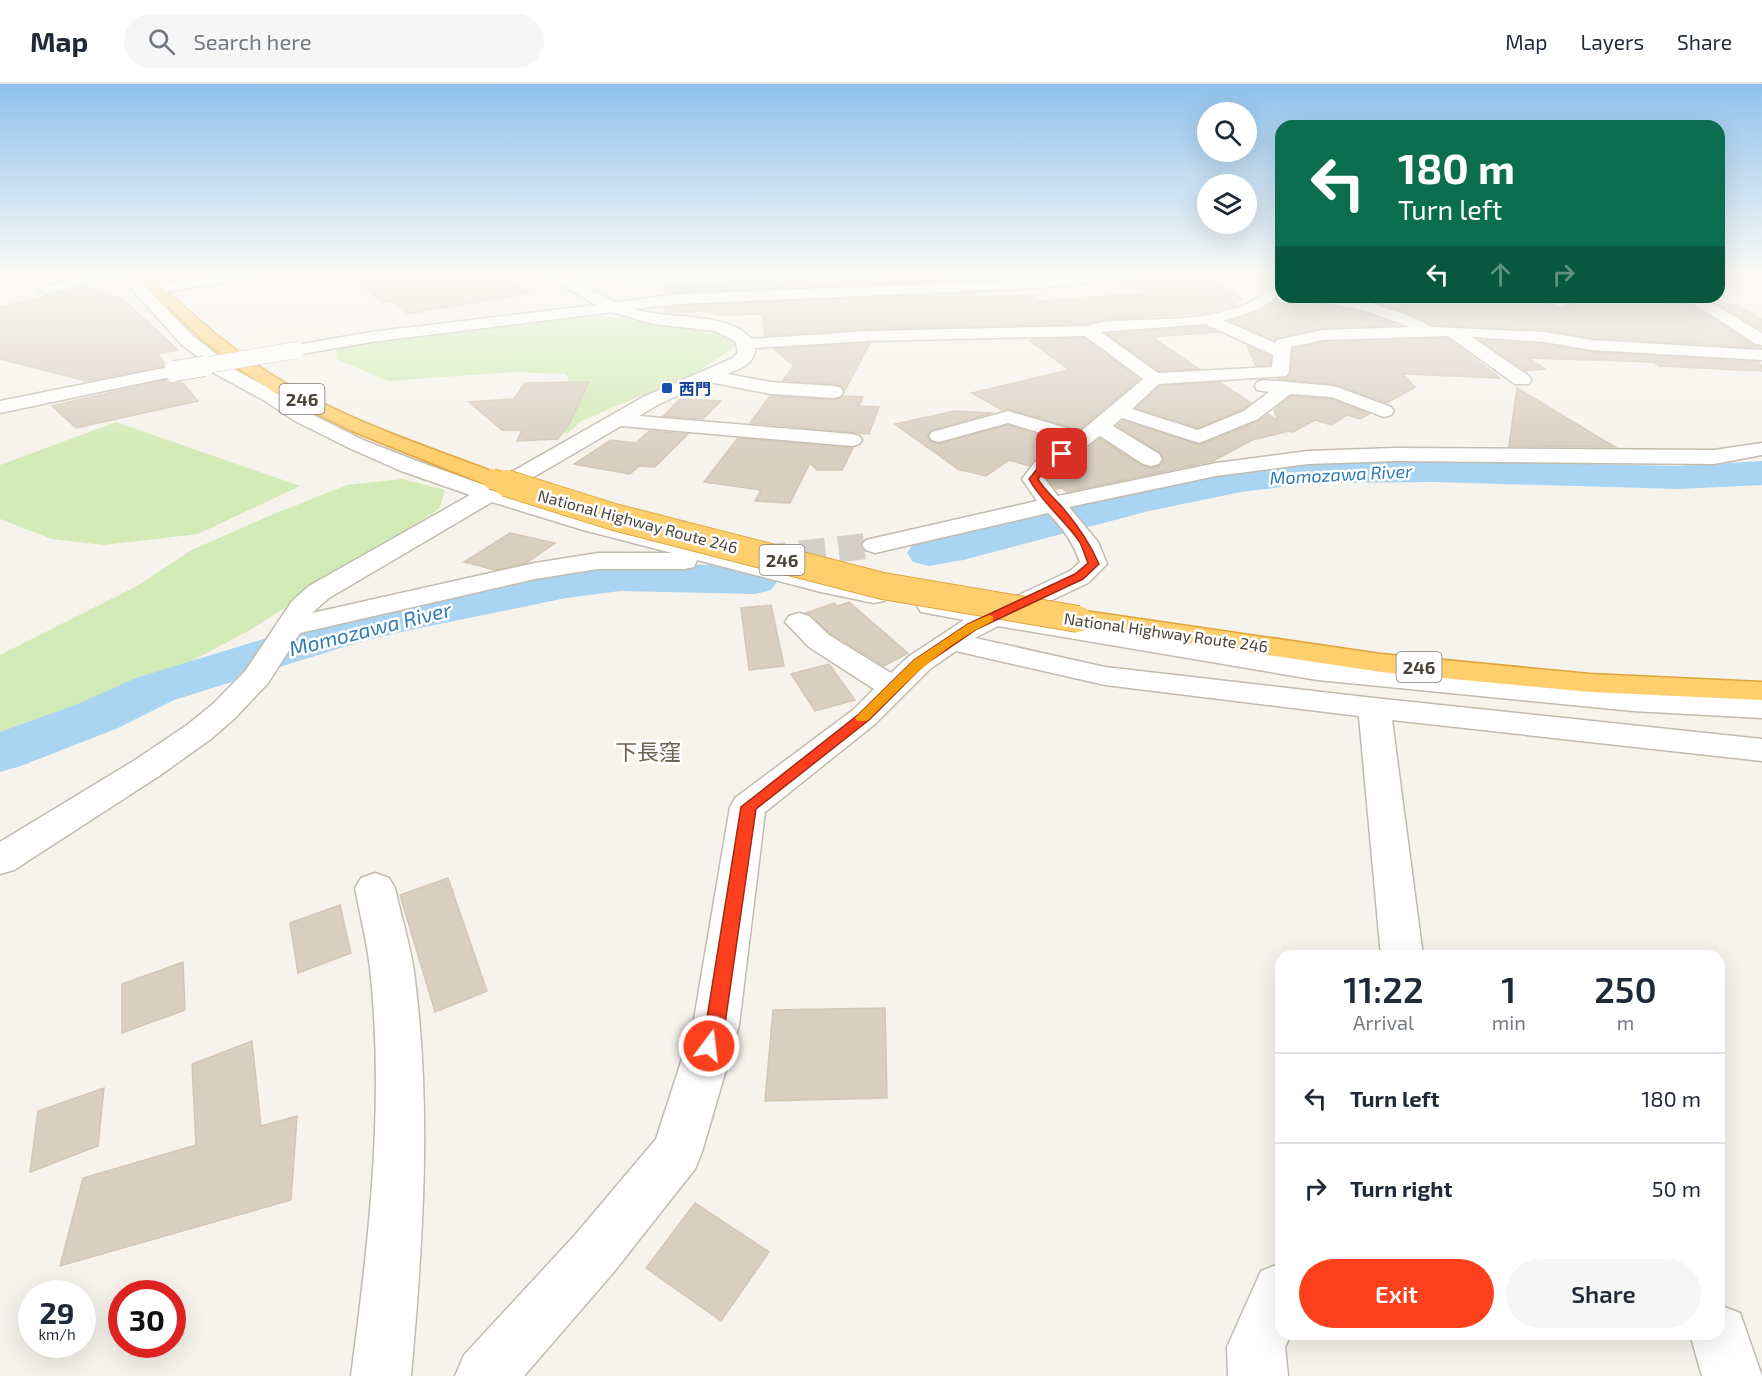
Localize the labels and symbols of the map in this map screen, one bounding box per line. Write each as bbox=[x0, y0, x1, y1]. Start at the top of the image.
place label: 西門 bbox=[679, 379, 711, 398]
marker: 西門 bbox=[660, 381, 674, 395]
road number: 246 bbox=[280, 384, 324, 414]
pin bbox=[1036, 428, 1087, 479]
water label: Momozawa River bbox=[1269, 459, 1414, 489]
street label: National Highway Route 246 bbox=[536, 485, 740, 557]
road number: 246 bbox=[760, 545, 804, 575]
water label: Momozawa River bbox=[286, 596, 454, 660]
street label: National Highway Route 246 bbox=[1063, 608, 1269, 656]
road number: 246 bbox=[1396, 652, 1442, 682]
district label: 下長窪 bbox=[615, 738, 681, 764]
position arrow bbox=[677, 1014, 741, 1078]
speed limit sign: 30 bbox=[108, 1280, 186, 1358]

